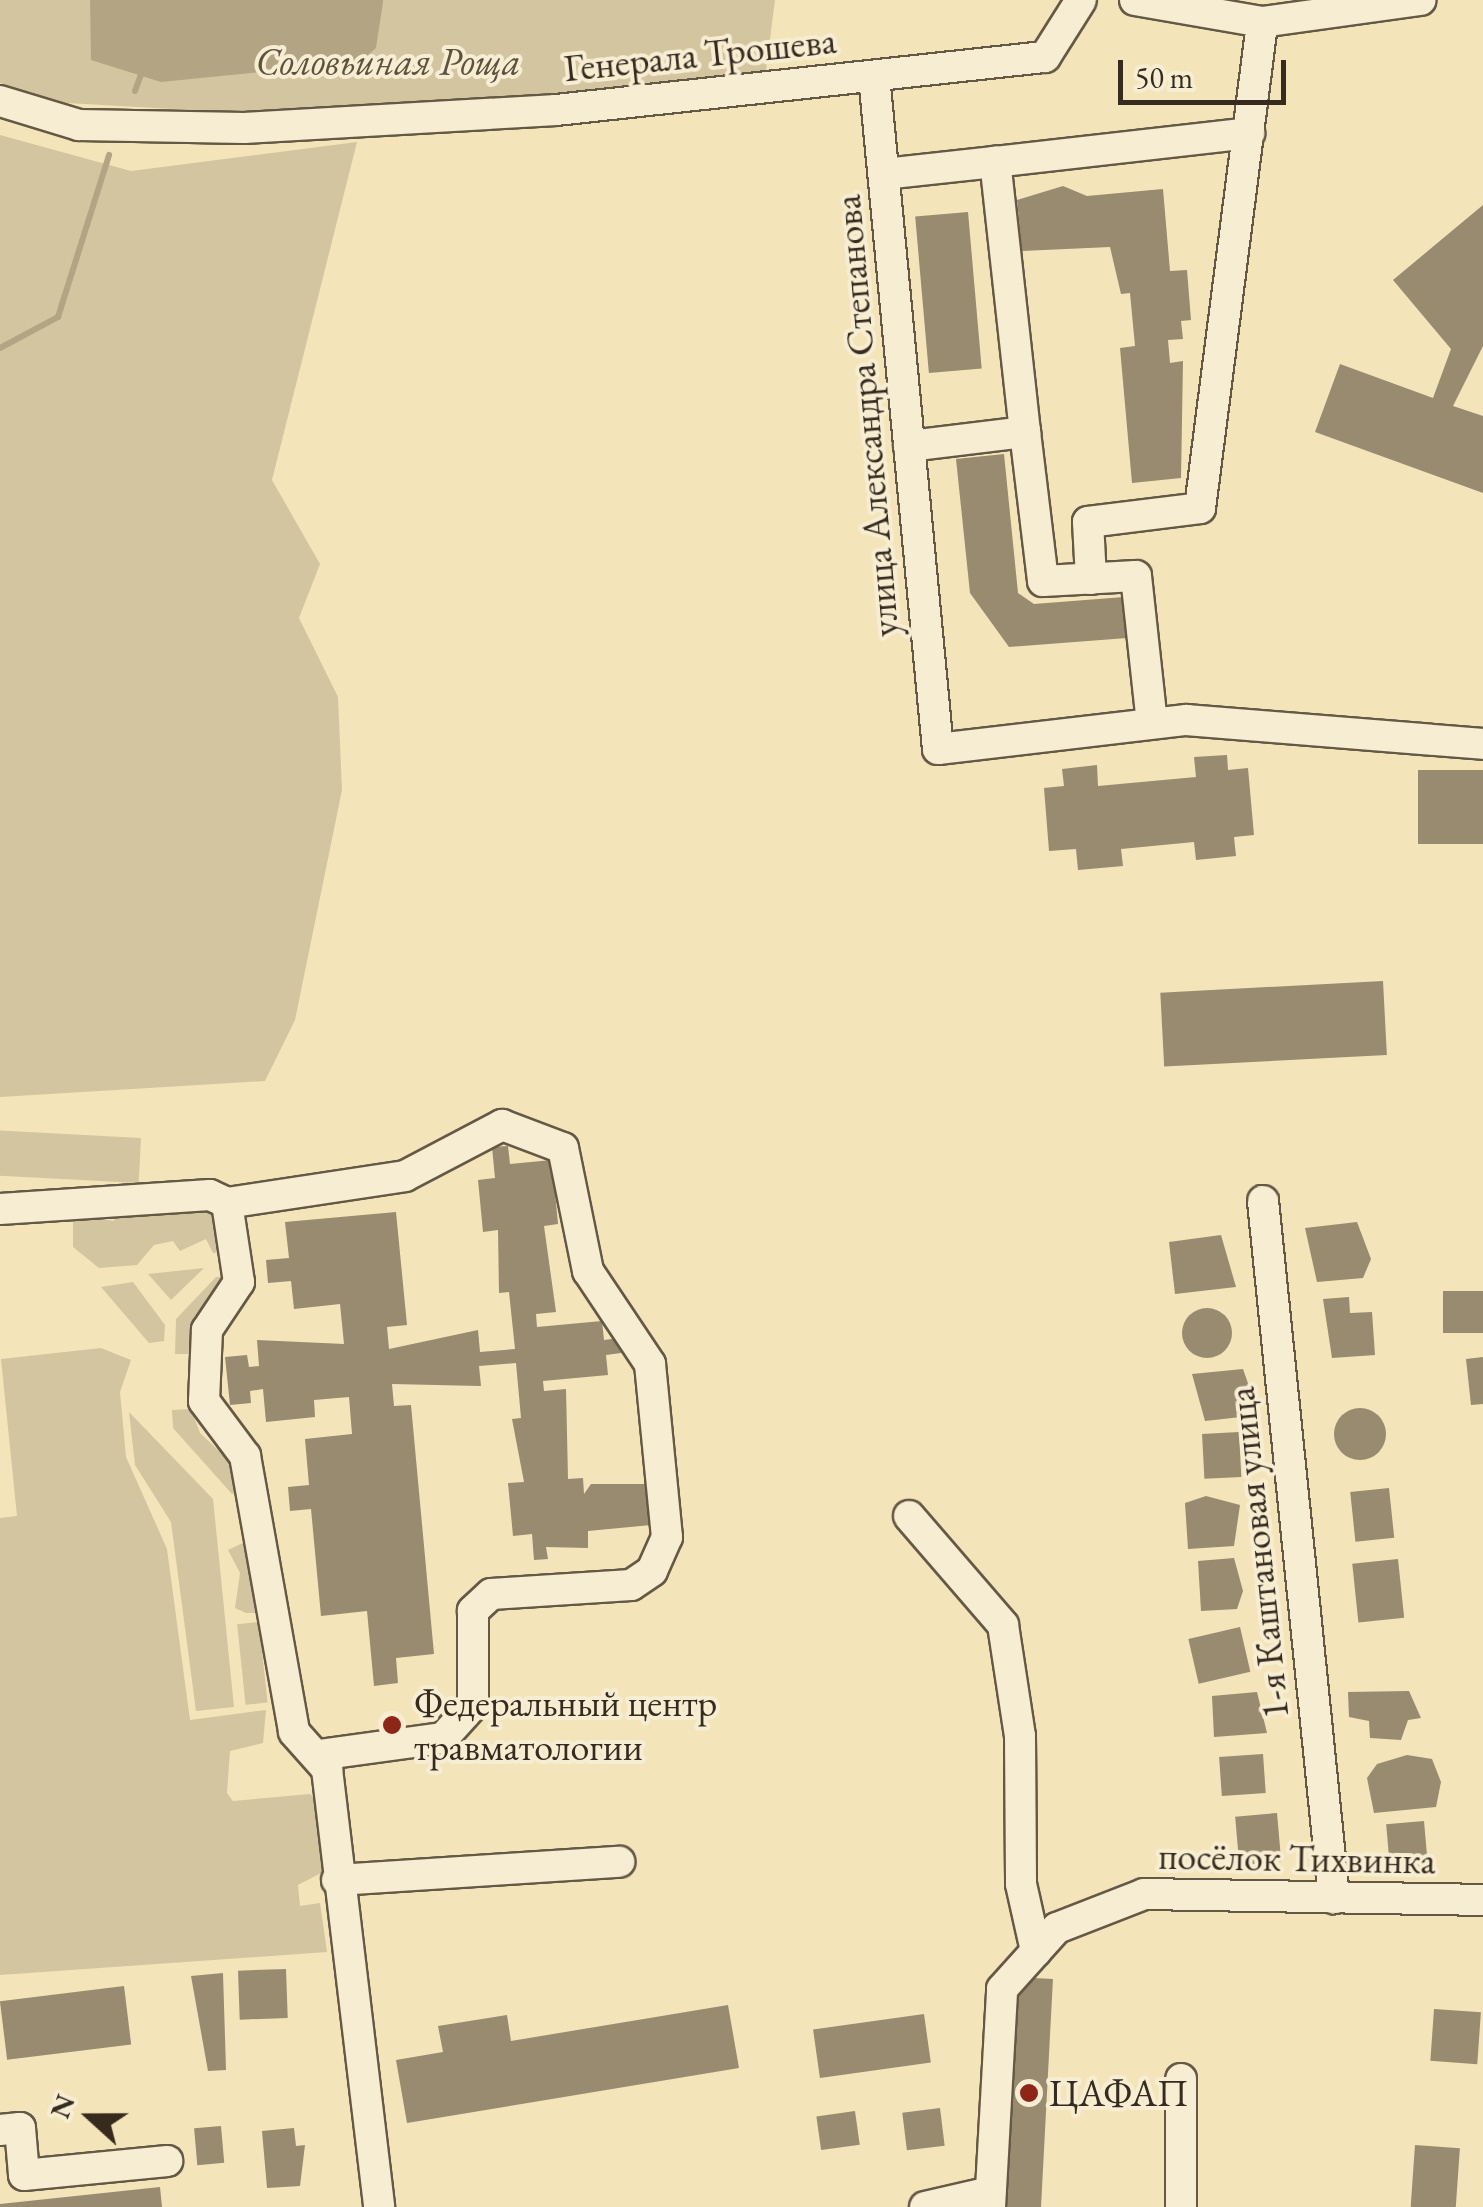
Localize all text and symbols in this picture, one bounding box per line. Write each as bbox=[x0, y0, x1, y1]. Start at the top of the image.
street label: Генерала Трошева bbox=[562, 17, 838, 91]
park label: Соловьиная Роща bbox=[255, 38, 521, 84]
scale bar bbox=[1123, 40, 1290, 102]
text: 50 m bbox=[1135, 58, 1193, 97]
street label: улица Александра Степанова bbox=[824, 193, 908, 639]
street label: 1-я Каштановая улица bbox=[1218, 1385, 1298, 1721]
place label: Федеральный центр травматологии bbox=[414, 1680, 717, 1770]
marker: Федеральный центр травматологии bbox=[379, 1712, 405, 1738]
street label: посёлок Тихвинка bbox=[1158, 1833, 1436, 1883]
north arrow bbox=[40, 2067, 140, 2167]
place label: ЦАФАП bbox=[1049, 2070, 1189, 2116]
marker: ЦАФАП bbox=[1018, 2082, 1040, 2104]
text: N bbox=[41, 2089, 83, 2123]

